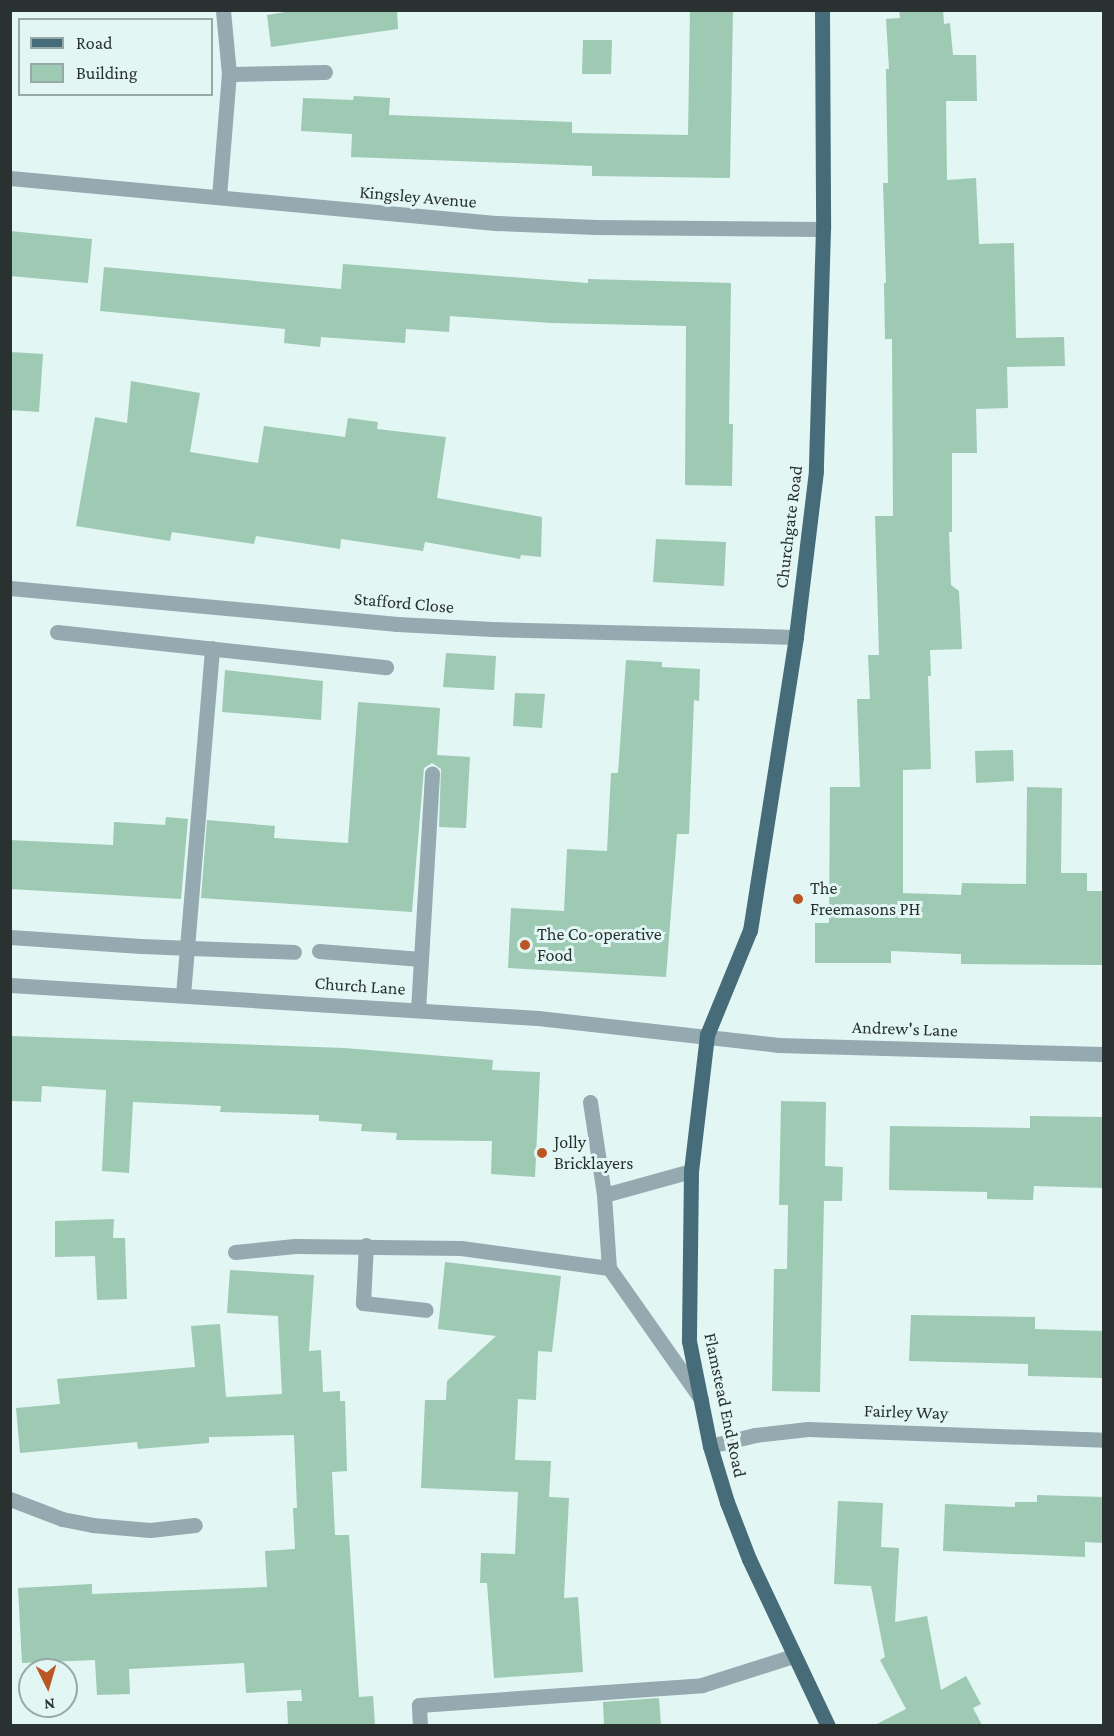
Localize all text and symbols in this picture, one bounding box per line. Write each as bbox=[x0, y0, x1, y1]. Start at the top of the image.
legend bbox=[18, 18, 213, 96]
text: Road bbox=[76, 33, 113, 53]
text: Building bbox=[76, 63, 137, 83]
street label: Kingsley Avenue bbox=[358, 181, 478, 213]
street label: Churchgate Road bbox=[771, 464, 807, 590]
street label: Stafford Close bbox=[353, 588, 455, 618]
place label: The Freemasons PH bbox=[810, 878, 920, 920]
marker: The Freemasons PH bbox=[791, 892, 805, 906]
place label: The Co-operative Food bbox=[537, 924, 662, 966]
marker: The Co-operative Food bbox=[518, 938, 532, 952]
street label: Church Lane bbox=[314, 972, 406, 1000]
street label: Andrew's Lane bbox=[852, 1016, 958, 1042]
place label: Jolly Bricklayers bbox=[554, 1132, 633, 1174]
marker: Jolly Bricklayers bbox=[535, 1146, 549, 1160]
street label: Flamstead End Road bbox=[699, 1331, 751, 1479]
street label: Fairley Way bbox=[863, 1400, 949, 1424]
north arrow bbox=[18, 1658, 78, 1718]
text: N bbox=[43, 1695, 56, 1713]

